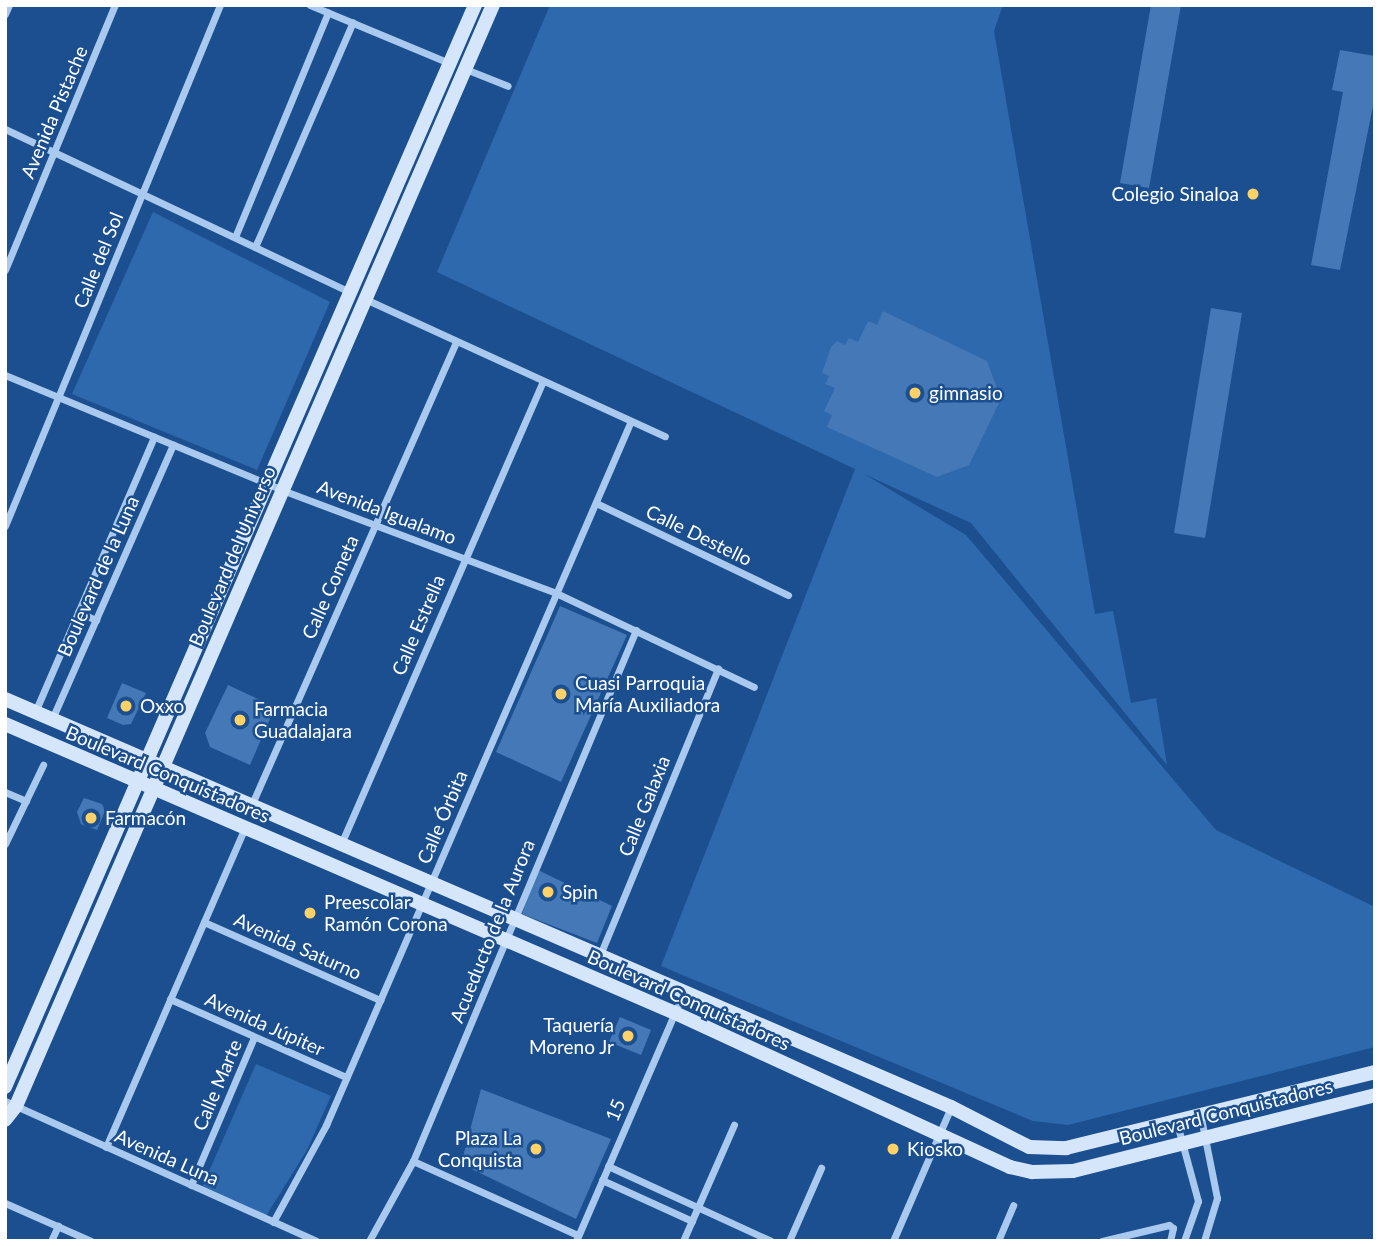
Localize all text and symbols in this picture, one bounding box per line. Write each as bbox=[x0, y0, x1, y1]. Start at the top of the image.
street label: Avenida Pistache bbox=[16, 42, 92, 182]
place label: Colegio Sinaloa bbox=[1112, 183, 1239, 205]
marker: Colegio Sinaloa bbox=[1245, 186, 1261, 202]
street label: Calle del Sol bbox=[68, 209, 128, 311]
place label: gimnasio bbox=[929, 382, 1003, 404]
marker: gimnasio bbox=[907, 385, 923, 401]
street label: Boulevard del Universo bbox=[184, 463, 280, 649]
street label: Avenida Igualamo bbox=[314, 475, 460, 549]
street label: Boulevard de la Luna bbox=[52, 492, 144, 660]
street label: Calle Destello bbox=[642, 500, 756, 570]
street label: Calle Cometa bbox=[297, 532, 363, 642]
street label: Calle Estrella bbox=[387, 571, 449, 679]
place label: Cuasi Parroquia María Auxiliadora bbox=[575, 672, 721, 716]
marker: Cuasi Parroquia María Auxiliadora bbox=[553, 686, 569, 702]
place label: Oxxo bbox=[140, 695, 184, 717]
marker: Oxxo bbox=[118, 698, 134, 714]
place label: Farmacia Guadalajara bbox=[254, 698, 352, 742]
marker: Farmacia Guadalajara bbox=[232, 712, 248, 728]
street label: Boulevard Conquistadores bbox=[63, 721, 273, 827]
street label: Calle Galaxia bbox=[613, 752, 675, 860]
street label: Calle Órbita bbox=[412, 767, 472, 867]
place label: Farmacón bbox=[105, 807, 186, 829]
marker: Farmacón bbox=[83, 810, 99, 826]
street label: Acueducto de la Aurora bbox=[445, 836, 539, 1026]
place label: Spin bbox=[562, 881, 598, 903]
marker: Spin bbox=[540, 884, 556, 900]
place label: Preescolar Ramón Corona bbox=[324, 891, 448, 935]
marker: Preescolar Ramón Corona bbox=[302, 905, 318, 921]
street label: Avenida Saturno bbox=[231, 908, 365, 984]
street label: Boulevard Conquistadores bbox=[584, 945, 794, 1055]
street label: Avenida Júpiter bbox=[201, 987, 329, 1061]
place label: Taquería Moreno Jr bbox=[528, 1014, 614, 1058]
marker: Taquería Moreno Jr bbox=[620, 1028, 636, 1044]
street label: Calle Marte bbox=[188, 1036, 246, 1134]
street label: Boulevard Conquistadores bbox=[1117, 1074, 1335, 1150]
street label: 15 bbox=[600, 1095, 630, 1125]
street label: Avenida Luna bbox=[111, 1124, 223, 1190]
place label: Plaza La Conquista bbox=[438, 1127, 522, 1171]
place label: Kiosko bbox=[907, 1138, 963, 1160]
marker: Plaza La Conquista bbox=[528, 1141, 544, 1157]
marker: Kiosko bbox=[885, 1141, 901, 1157]

